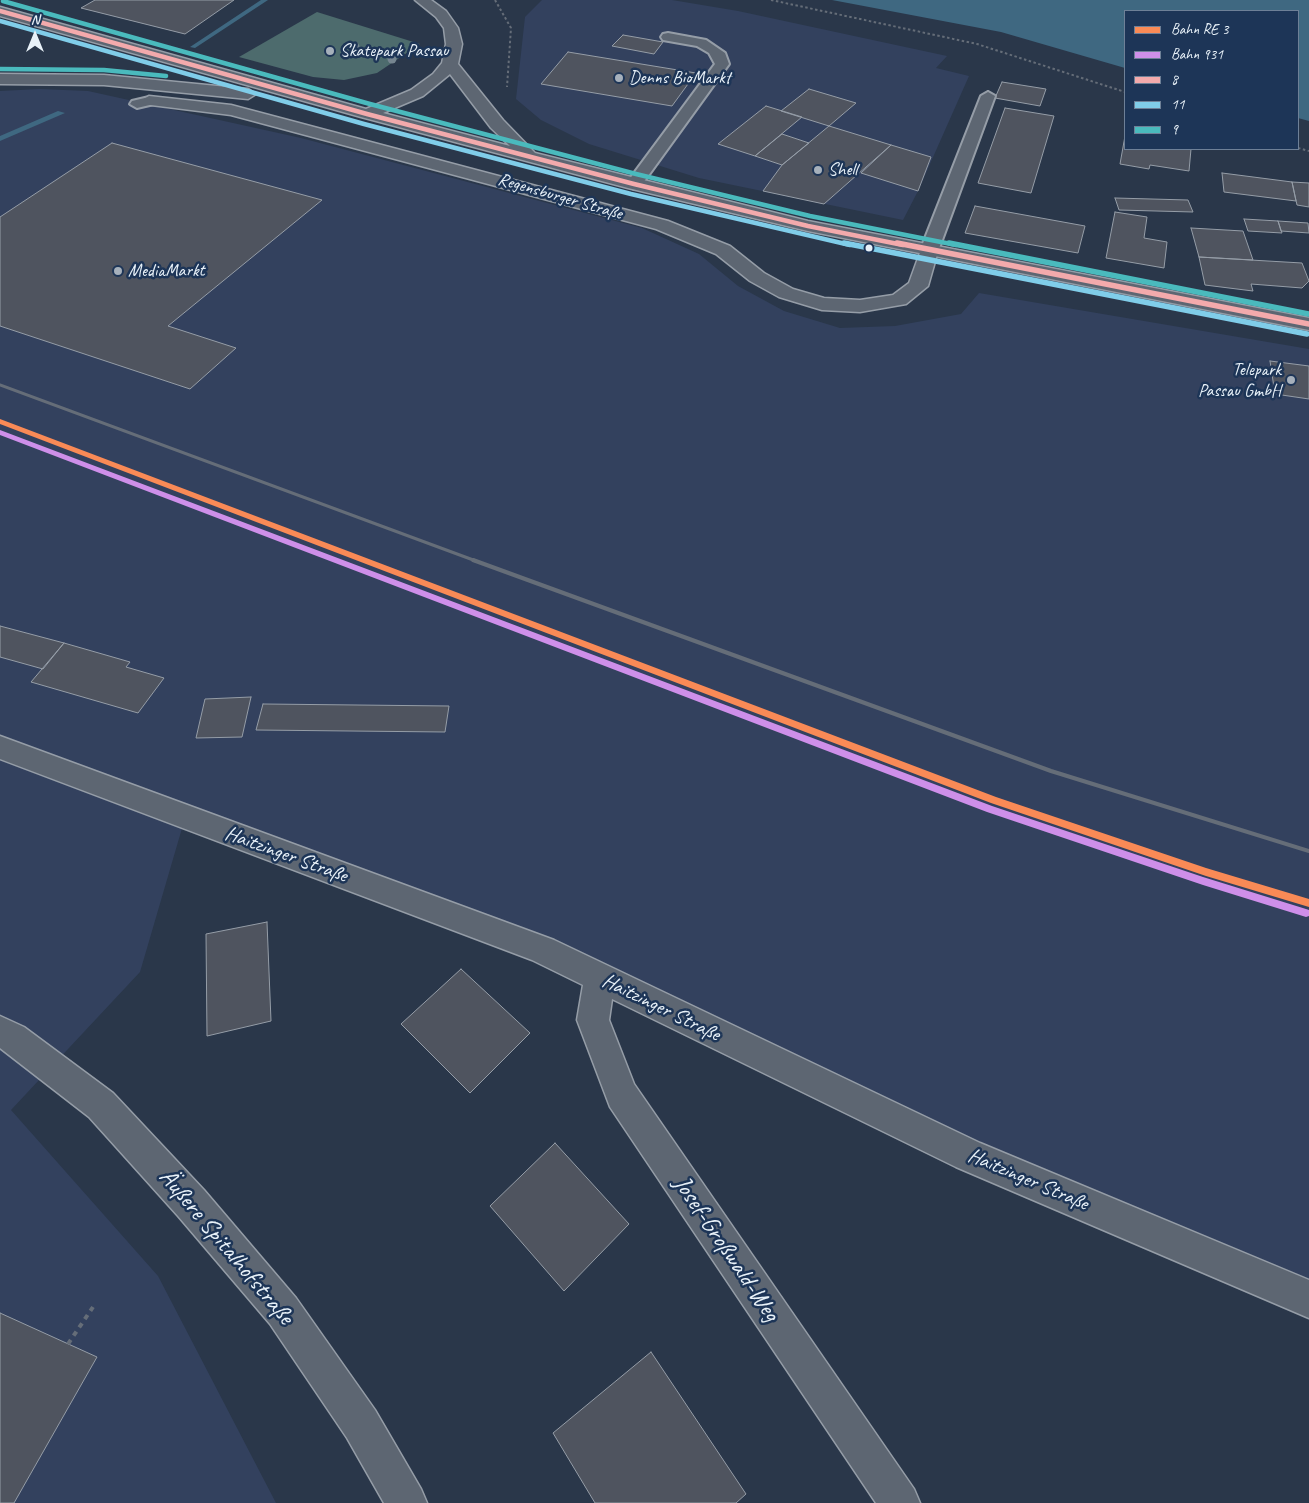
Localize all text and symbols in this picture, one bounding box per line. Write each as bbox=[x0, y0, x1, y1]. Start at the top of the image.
north arrow bbox=[10, 10, 60, 60]
legend bbox=[1124, 10, 1299, 150]
text: N bbox=[31, 11, 39, 28]
text: Bahn RE 3 bbox=[1171, 20, 1228, 39]
place label: Skatepark Passau bbox=[340, 40, 448, 62]
marker: Skatepark Passau bbox=[324, 45, 336, 57]
text: Bahn 931 bbox=[1171, 45, 1223, 64]
place label: Denns BioMarkt bbox=[629, 67, 731, 89]
text: 8 bbox=[1171, 70, 1178, 89]
marker: Denns BioMarkt bbox=[613, 72, 625, 84]
text: 11 bbox=[1171, 95, 1185, 114]
text: 9 bbox=[1171, 120, 1178, 139]
place label: Shell bbox=[828, 159, 857, 181]
marker: Shell bbox=[812, 164, 824, 176]
street label: Regensburger Straße bbox=[495, 169, 625, 225]
unlabelled marker bbox=[864, 243, 874, 253]
place label: MediaMarkt bbox=[128, 260, 204, 282]
marker: MediaMarkt bbox=[112, 265, 124, 277]
place label: Telepark Passau GmbH bbox=[1198, 359, 1281, 402]
marker: Telepark Passau GmbH bbox=[1285, 374, 1297, 386]
street label: Haitzinger Straße bbox=[221, 821, 351, 889]
street label: Haitzinger Straße bbox=[598, 969, 724, 1047]
street label: Haitzinger Straße bbox=[964, 1143, 1092, 1217]
street label: Äußere Spitalhofstraße bbox=[152, 1163, 300, 1331]
street label: Josef-Großwald-Weg bbox=[666, 1170, 786, 1328]

